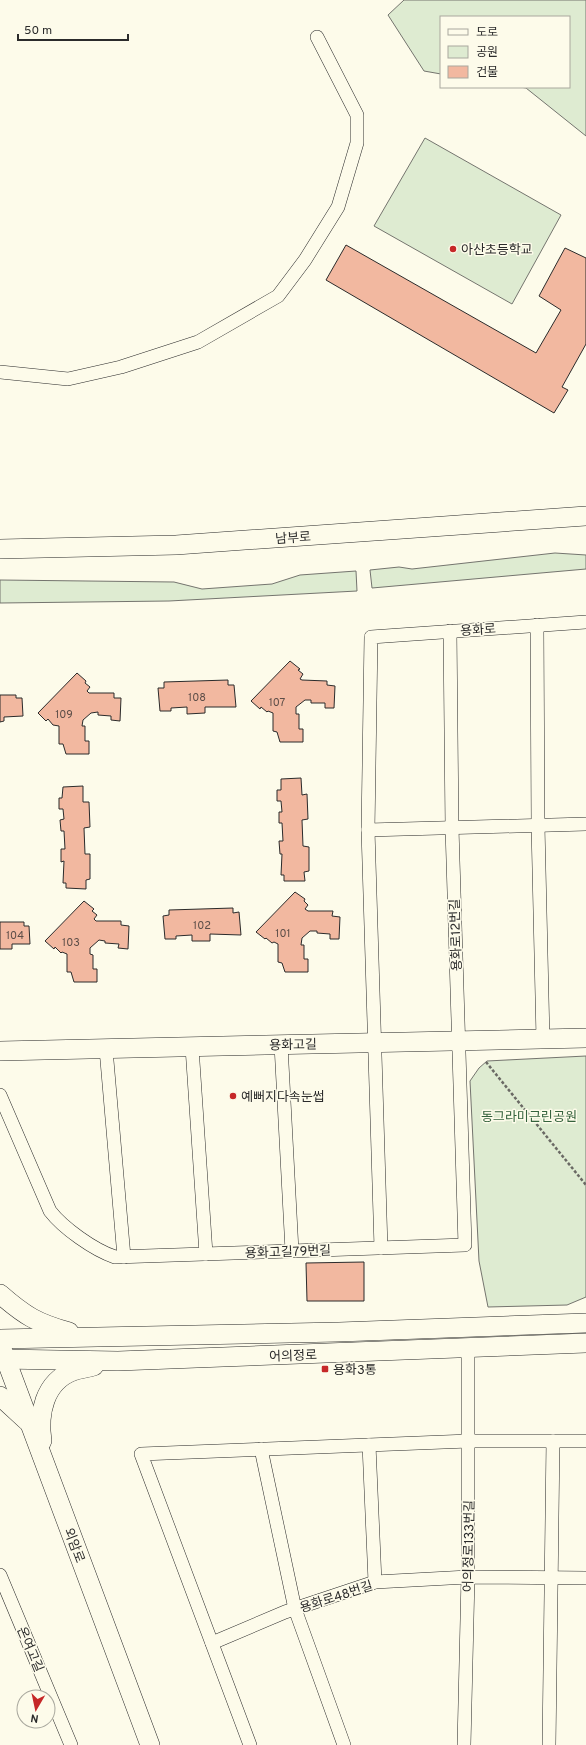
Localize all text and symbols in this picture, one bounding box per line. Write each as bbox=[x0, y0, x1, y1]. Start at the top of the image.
scale bar bbox=[18, 16, 128, 42]
legend bbox=[440, 16, 570, 88]
text: 50 m bbox=[24, 23, 52, 39]
text: 도로 bbox=[476, 25, 498, 41]
text: 공원 bbox=[476, 45, 498, 61]
text: 건물 bbox=[476, 65, 498, 81]
place label: 아산초등학교 bbox=[461, 242, 533, 259]
marker: 아산초등학교 bbox=[448, 244, 458, 254]
street label: 남부로 bbox=[275, 530, 312, 548]
street label: 용화로 bbox=[460, 622, 497, 640]
house number: 108 bbox=[188, 691, 206, 705]
house number: 107 bbox=[269, 696, 286, 710]
house number: 109 bbox=[55, 708, 73, 722]
street label: 용화로12번길 bbox=[448, 898, 466, 971]
house number: 102 bbox=[193, 919, 211, 933]
house number: 101 bbox=[275, 927, 291, 941]
house number: 104 bbox=[6, 929, 24, 943]
house number: 103 bbox=[62, 936, 80, 950]
street label: 용화고길 bbox=[269, 1038, 317, 1054]
place label: 예뻐지다속눈썹 bbox=[241, 1090, 325, 1106]
marker: 예뻐지다속눈썹 bbox=[228, 1091, 238, 1101]
park label: 동그라미근린공원 bbox=[481, 1110, 577, 1126]
street label: 용화고길79번길 bbox=[245, 1243, 331, 1263]
street label: 어의정로 bbox=[269, 1348, 317, 1366]
place label: 용화3통 bbox=[333, 1363, 377, 1379]
marker: 용화3통 bbox=[320, 1364, 330, 1374]
street label: 어의정로133번길 bbox=[461, 1500, 479, 1592]
street label: 외암로 bbox=[59, 1526, 87, 1565]
street label: 용화로48번길 bbox=[298, 1579, 375, 1617]
street label: 온여고길 bbox=[12, 1625, 46, 1675]
north arrow bbox=[16, 1689, 56, 1729]
text: N bbox=[30, 1710, 40, 1725]

